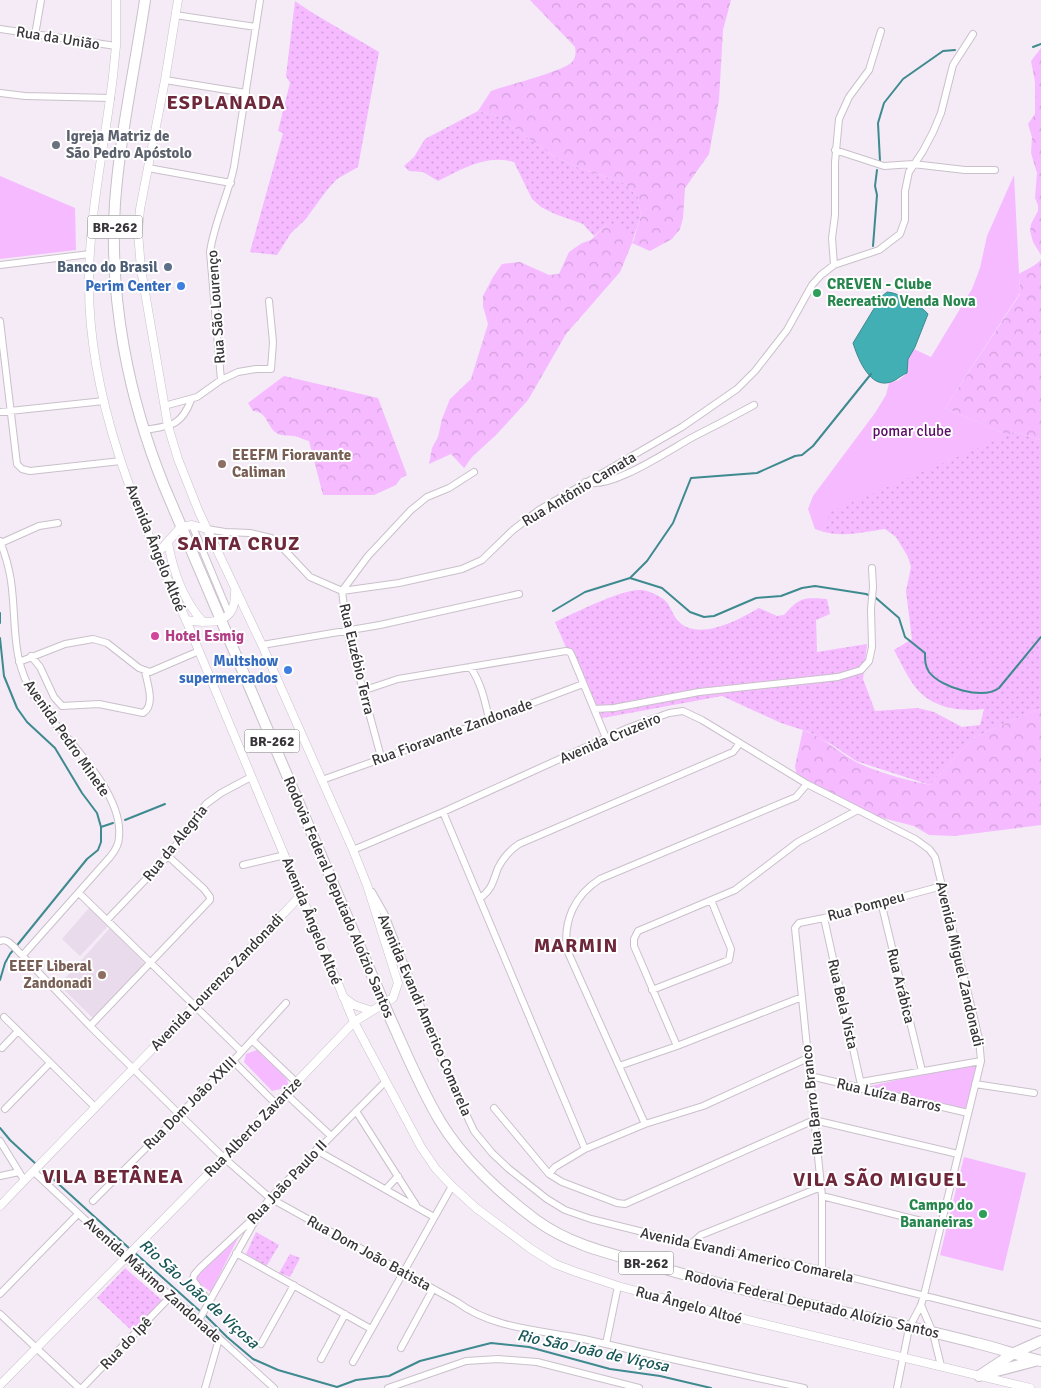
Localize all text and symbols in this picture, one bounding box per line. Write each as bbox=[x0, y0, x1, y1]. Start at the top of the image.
street label: Rua da União bbox=[15, 23, 101, 54]
district label: ESPLANADA bbox=[166, 90, 286, 115]
place label: Igreja Matriz de São Pedro Apóstolo bbox=[66, 127, 192, 162]
marker: Igreja Matriz de São Pedro Apóstolo bbox=[50, 139, 62, 151]
road number: BR-262 bbox=[88, 216, 142, 238]
street label: Rua São Lourenço bbox=[203, 249, 229, 364]
place label: Banco do Brasil bbox=[57, 258, 158, 276]
marker: Banco do Brasil bbox=[162, 261, 174, 273]
place label: CREVEN - Clube Recreativo Venda Nova bbox=[827, 275, 976, 310]
place label: Perim Center bbox=[85, 277, 171, 295]
marker: Perim Center bbox=[175, 280, 187, 292]
marker: CREVEN - Clube Recreativo Venda Nova bbox=[811, 287, 823, 299]
park label: pomar clube bbox=[872, 422, 952, 440]
place label: EEEFM Fioravante Caliman bbox=[232, 446, 351, 481]
street label: Rua Antônio Camata bbox=[519, 448, 639, 530]
marker: EEEFM Fioravante Caliman bbox=[216, 458, 228, 470]
street label: Avenida Ângelo Altoé bbox=[122, 482, 190, 614]
district label: SANTA CRUZ bbox=[177, 531, 301, 556]
street label: Rua Euzébio Terra bbox=[335, 602, 379, 716]
place label: Hotel Esmig bbox=[165, 627, 244, 645]
marker: Hotel Esmig bbox=[149, 630, 161, 642]
place label: Multshow supermercados bbox=[179, 652, 279, 687]
marker: Multshow supermercados bbox=[282, 664, 294, 676]
street label: Avenida Pedro Minete bbox=[20, 676, 114, 800]
street label: Rua Fioravante Zandonade bbox=[369, 695, 535, 769]
street label: Avenida Cruzeiro bbox=[557, 709, 663, 767]
road number: BR-262 bbox=[244, 729, 300, 752]
street label: Rodovia Federal Deputado Aloízio Santos bbox=[280, 773, 398, 1021]
street label: Rua da Alegria bbox=[139, 801, 211, 885]
street label: Avenida Ângelo Altoé bbox=[278, 855, 346, 987]
street label: Avenida Miguel Zandonadi bbox=[932, 880, 988, 1048]
street label: Rua Pompeu bbox=[825, 887, 907, 925]
street label: Avenida Lourenzo Zandonadi bbox=[147, 910, 287, 1054]
street label: Avenida Evandi Americo Comarela bbox=[374, 911, 476, 1119]
district label: MARMIN bbox=[534, 933, 618, 958]
street label: Rua Arábica bbox=[883, 947, 919, 1025]
place label: EEEF Liberal Zandonadi bbox=[9, 957, 92, 992]
street label: Rua Bela Vista bbox=[824, 957, 862, 1051]
marker: EEEF Liberal Zandonadi bbox=[96, 969, 108, 981]
street label: Rua Barro Branco bbox=[797, 1044, 827, 1156]
street label: Rua Dom João XXIII bbox=[140, 1053, 240, 1153]
street label: Rua Alberto Zavarize bbox=[201, 1073, 305, 1181]
street label: Rua Luíza Barros bbox=[835, 1074, 944, 1116]
street label: Rua João Paulo II bbox=[243, 1136, 331, 1228]
district label: VILA BETÂNEA bbox=[42, 1164, 184, 1189]
district label: VILA SÃO MIGUEL bbox=[793, 1167, 967, 1192]
place label: Campo do Bananeiras bbox=[900, 1196, 973, 1231]
marker: Campo do Bananeiras bbox=[977, 1208, 989, 1220]
street label: Rua Dom João Batista bbox=[304, 1211, 434, 1295]
street label: Avenida Máximo Zandonade bbox=[81, 1213, 225, 1347]
street label: Avenida Evandi Americo Comarela bbox=[639, 1224, 855, 1286]
water label: Rio São João de Viçosa bbox=[135, 1235, 264, 1354]
road number: BR-262 bbox=[618, 1252, 674, 1274]
street label: Rodovia Federal Deputado Aloízio Santos bbox=[683, 1266, 941, 1342]
street label: Rua Ângelo Altoé bbox=[634, 1282, 744, 1328]
street label: Rua do Ipê bbox=[96, 1313, 156, 1373]
water label: Rio São João de Viçosa bbox=[515, 1325, 671, 1377]

